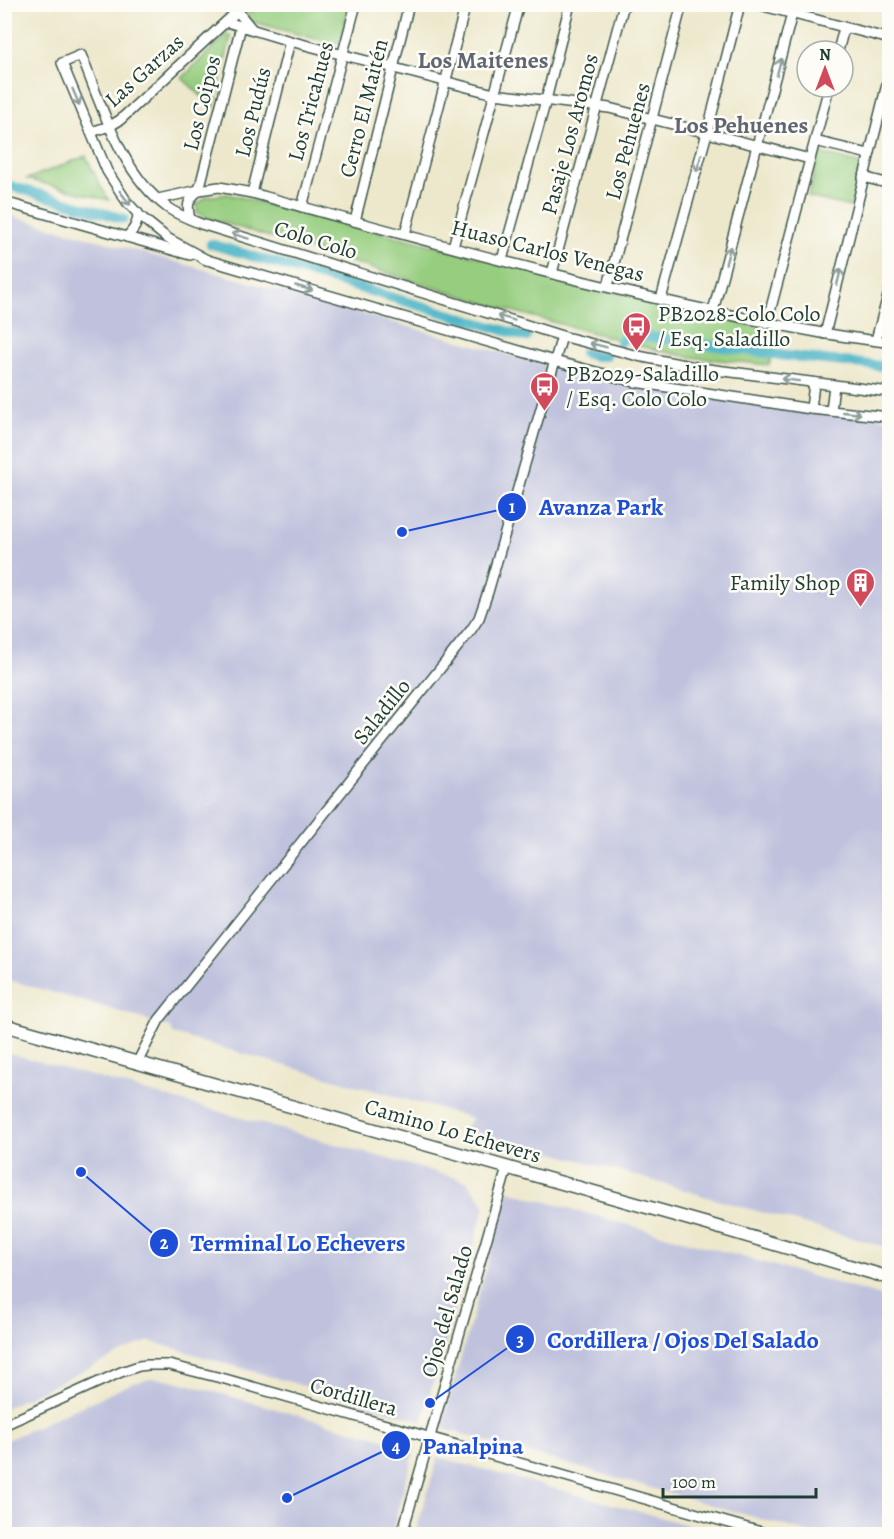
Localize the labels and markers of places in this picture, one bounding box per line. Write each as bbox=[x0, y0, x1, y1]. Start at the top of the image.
place label: PB2028-Colo Colo / Esq. Saladillo bbox=[658, 299, 821, 354]
bus stop icon: PB2028-Colo Colo / Esq. Saladillo bbox=[621, 310, 653, 352]
place label: PB2029-Saladillo / Esq. Colo Colo bbox=[566, 359, 719, 414]
bus stop icon: PB2029-Saladillo / Esq. Colo Colo bbox=[529, 370, 561, 412]
callout: Avanza Park bbox=[497, 486, 675, 528]
building icon: Family Shop bbox=[845, 566, 877, 608]
place label: Family Shop bbox=[730, 568, 840, 598]
callout: Terminal Lo Echevers bbox=[149, 1222, 418, 1264]
callout: Cordillera / Ojos Del Salado bbox=[505, 1318, 831, 1360]
callout: Panalpina bbox=[381, 1424, 536, 1466]

